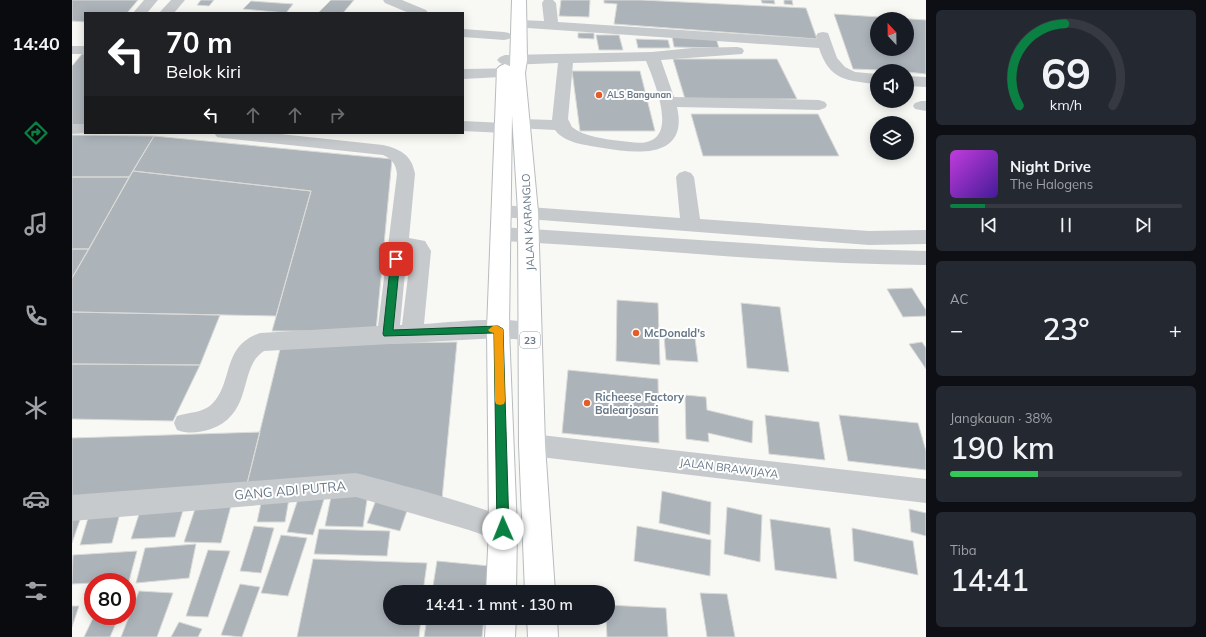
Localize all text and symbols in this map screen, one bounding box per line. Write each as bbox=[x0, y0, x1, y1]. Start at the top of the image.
north arrow bbox=[870, 12, 914, 56]
map controls bbox=[870, 12, 914, 160]
text: 70 m bbox=[166, 25, 232, 60]
icon: left bbox=[100, 28, 152, 80]
text: 14:40 bbox=[12, 32, 60, 55]
text: 69 bbox=[1041, 47, 1091, 99]
text: Belok kiri bbox=[166, 60, 241, 83]
button: sound bbox=[870, 64, 914, 108]
place label: ALS Bangunan bbox=[607, 89, 672, 100]
marker: ALS Bangunan bbox=[594, 90, 604, 100]
text: km/h bbox=[1050, 95, 1082, 113]
icon: left bbox=[200, 104, 222, 126]
icon: ahead bbox=[242, 104, 264, 126]
icon: ahead bbox=[284, 104, 306, 126]
icon: right bbox=[326, 104, 348, 126]
button: layers bbox=[870, 116, 914, 160]
icon: directions bbox=[22, 119, 50, 147]
text: Night Drive bbox=[1010, 157, 1091, 176]
street label: JALAN KARANGLO bbox=[518, 173, 538, 271]
text: The Halogens bbox=[1010, 176, 1093, 192]
icon: music bbox=[22, 210, 50, 238]
icon: previous bbox=[978, 214, 1000, 236]
icon: pause bbox=[1055, 214, 1077, 236]
icon: next bbox=[1132, 214, 1154, 236]
pin bbox=[379, 242, 413, 276]
icon: arrive bbox=[385, 248, 407, 270]
text: AC bbox=[950, 291, 968, 307]
icon: phone bbox=[22, 302, 50, 330]
text: 23° bbox=[1042, 310, 1090, 348]
text: − bbox=[950, 316, 963, 344]
text: + bbox=[1169, 316, 1182, 344]
place label: McDonald's bbox=[644, 326, 706, 340]
marker: McDonald's bbox=[631, 328, 641, 338]
road number: 23 bbox=[520, 332, 540, 348]
place label: Richeese Factory Balearjosari bbox=[595, 390, 684, 417]
icon: climate bbox=[22, 394, 50, 422]
marker: Richeese Factory Balearjosari bbox=[582, 398, 592, 408]
text: Jangkauan · 38% bbox=[950, 410, 1052, 426]
text: 190 km bbox=[950, 429, 1055, 467]
street label: JALAN BRAWIJAYA bbox=[679, 455, 779, 481]
street label: GANG ADI PUTRA bbox=[234, 477, 347, 503]
icon: car bbox=[22, 485, 50, 513]
position arrow bbox=[482, 508, 524, 550]
text: Tiba bbox=[950, 542, 977, 558]
text: 14:41 bbox=[950, 561, 1029, 599]
speed limit sign: 80 bbox=[84, 573, 136, 625]
icon: filters bbox=[22, 577, 50, 605]
text: 14:41 · 1 mnt · 130 m bbox=[425, 595, 573, 614]

